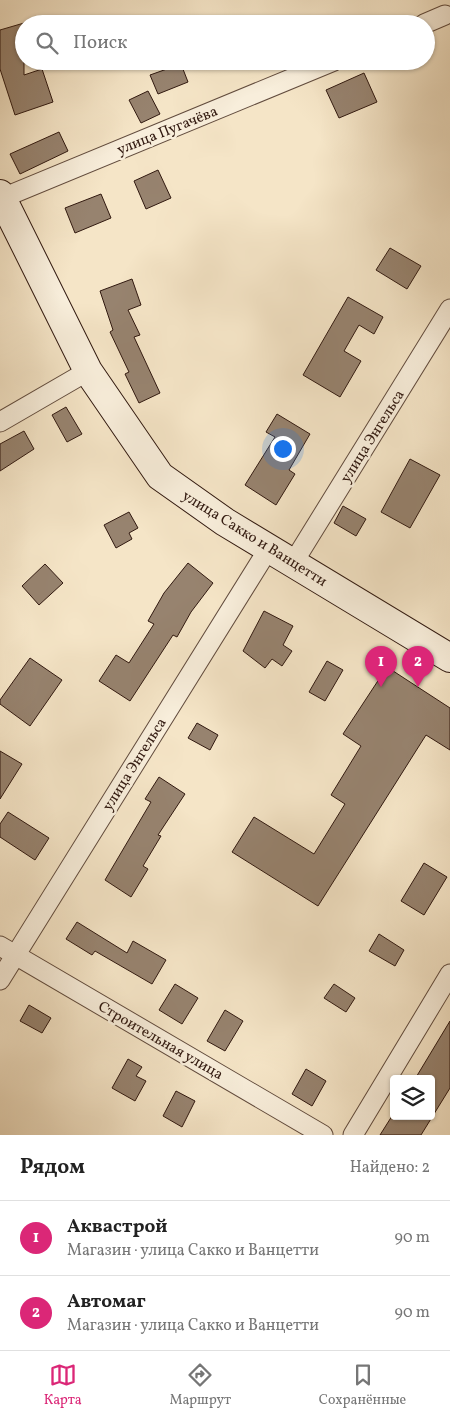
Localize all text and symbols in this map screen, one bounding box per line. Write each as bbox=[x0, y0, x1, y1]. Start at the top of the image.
search box bbox=[15, 15, 435, 70]
icon: search bbox=[33, 29, 61, 57]
text: Поиск bbox=[73, 30, 127, 56]
street label: улица Пугачёва bbox=[114, 102, 221, 161]
street label: улица Энгельса bbox=[336, 386, 410, 487]
your location bbox=[270, 436, 296, 462]
street label: улица Сакко и Ванцетти bbox=[178, 486, 331, 593]
pin: 1 bbox=[365, 646, 397, 687]
pin: 2 bbox=[402, 646, 434, 687]
street label: улица Энгельса bbox=[98, 714, 172, 815]
street label: Строительная улица bbox=[94, 997, 227, 1086]
map controls bbox=[390, 1075, 435, 1120]
button: layers bbox=[390, 1075, 435, 1120]
text: Рядом bbox=[20, 1153, 85, 1182]
text: Найдено: 2 bbox=[350, 1157, 430, 1179]
text: Аквастрой bbox=[67, 1214, 167, 1240]
text: 1 bbox=[33, 1227, 39, 1249]
text: 90 m bbox=[394, 1227, 430, 1249]
text: Магазин · улица Сакко и Ванцетти bbox=[67, 1240, 319, 1262]
text: Автомаг bbox=[67, 1289, 146, 1315]
text: 2 bbox=[32, 1302, 40, 1324]
text: 90 m bbox=[394, 1302, 430, 1324]
text: Магазин · улица Сакко и Ванцетти bbox=[67, 1315, 319, 1337]
tab: Карта bbox=[44, 1361, 82, 1410]
tab: Маршрут bbox=[169, 1361, 231, 1410]
tab: Сохранённые bbox=[319, 1361, 406, 1410]

